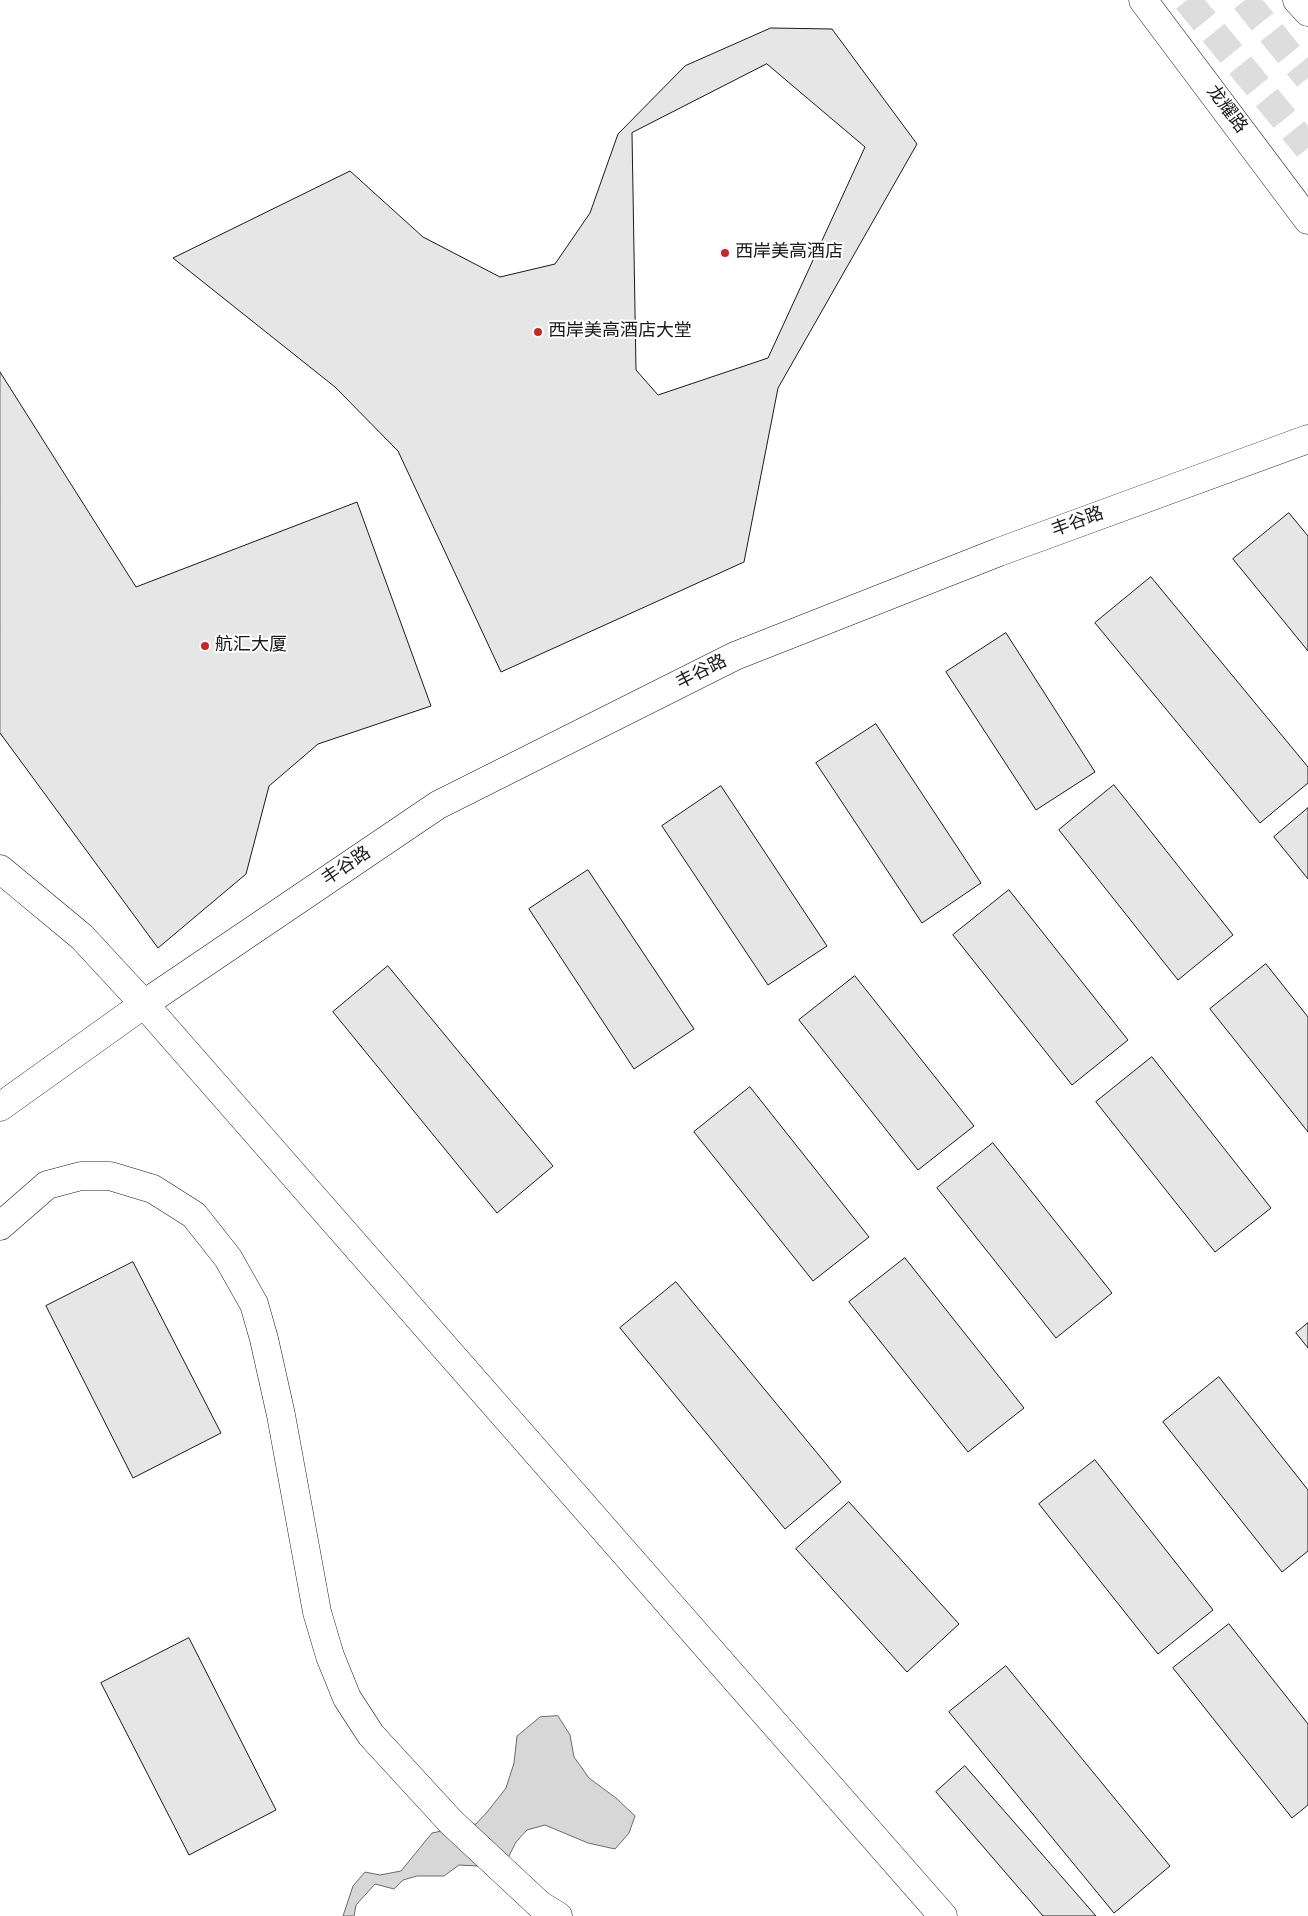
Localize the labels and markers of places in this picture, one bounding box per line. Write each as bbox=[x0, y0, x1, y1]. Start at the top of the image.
place label: 西岸美高酒店 bbox=[735, 242, 843, 264]
marker: 西岸美高酒店 bbox=[719, 247, 731, 259]
place label: 西岸美高酒店大堂 bbox=[548, 321, 692, 343]
marker: 西岸美高酒店大堂 bbox=[532, 326, 544, 338]
place label: 航汇大厦 bbox=[215, 635, 287, 657]
marker: 航汇大厦 bbox=[199, 640, 211, 652]

